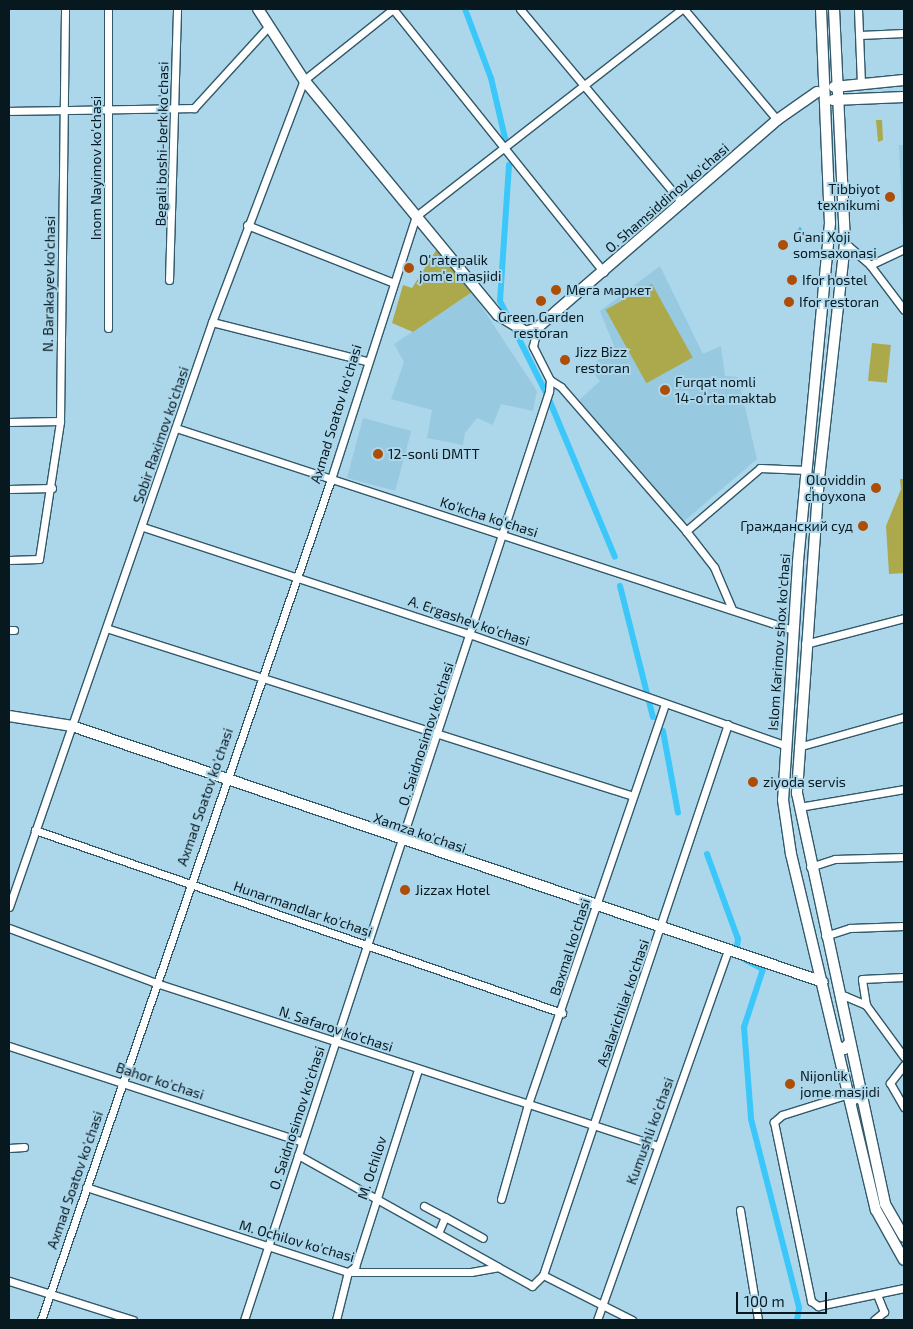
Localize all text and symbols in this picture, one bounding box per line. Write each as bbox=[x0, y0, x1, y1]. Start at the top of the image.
street label: Begali boshi-berk ko'chasi bbox=[152, 61, 172, 227]
street label: Inom Nayimov ko'chasi bbox=[88, 96, 104, 240]
street label: O. Shamsiddinov ko'chasi bbox=[602, 140, 732, 256]
place label: Tibbiyot texnikumi bbox=[817, 181, 880, 213]
marker: Tibbiyot texnikumi bbox=[884, 191, 896, 203]
street label: N. Barakayev ko'chasi bbox=[39, 216, 59, 352]
place label: G'ani Xoji somsaxonasi bbox=[793, 229, 877, 262]
marker: G'ani Xoji somsaxonasi bbox=[777, 239, 789, 251]
place label: O'ratepalik jom'e masjidi bbox=[419, 252, 501, 284]
marker: O'ratepalik jom'e masjidi bbox=[403, 262, 415, 274]
place label: Ifor hostel bbox=[802, 272, 868, 288]
marker: Ifor hostel bbox=[786, 274, 798, 286]
place label: Мега маркет bbox=[566, 282, 651, 298]
marker: Мега маркет bbox=[550, 284, 562, 296]
place label: Ifor restoran bbox=[799, 294, 879, 310]
marker: Green Garden restoran bbox=[535, 295, 547, 307]
marker: Ifor restoran bbox=[783, 296, 795, 308]
place label: Green Garden restoran bbox=[498, 309, 584, 342]
street label: Axmad Soatov ko'chasi bbox=[307, 342, 365, 486]
place label: Jizz Bizz restoran bbox=[575, 344, 630, 377]
marker: Jizz Bizz restoran bbox=[559, 354, 571, 366]
street label: Sobir Raximov ko'chasi bbox=[130, 364, 192, 506]
place label: Furqat nomli 14-oʻrta maktab bbox=[675, 374, 776, 407]
marker: Furqat nomli 14-oʻrta maktab bbox=[659, 384, 671, 396]
place label: 12-sonli DMTT bbox=[388, 446, 480, 462]
marker: 12-sonli DMTT bbox=[372, 448, 384, 460]
place label: Oloviddin choyxona bbox=[805, 472, 866, 504]
marker: Oloviddin choyxona bbox=[870, 482, 882, 494]
street label: Ko'kcha ko'chasi bbox=[438, 493, 540, 541]
place label: Гражданский суд bbox=[740, 518, 853, 534]
marker: Гражданский суд bbox=[857, 520, 869, 532]
street label: Islom Karimov shox ko'chasi bbox=[764, 553, 794, 731]
street label: A. Ergashev ko'chasi bbox=[406, 592, 532, 650]
street label: O. Saidnosimov ko'chasi bbox=[395, 660, 457, 808]
street label: Axmad Soatov ko'chasi bbox=[173, 726, 237, 868]
place label: ziyoda servis bbox=[763, 774, 846, 790]
marker: ziyoda servis bbox=[747, 776, 759, 788]
street label: Xamza ko'chasi bbox=[371, 809, 469, 857]
street label: Hunarmandlar ko'chasi bbox=[231, 877, 375, 941]
place label: Jizzax Hotel bbox=[415, 882, 490, 898]
marker: Jizzax Hotel bbox=[399, 884, 411, 896]
street label: Baxmal ko'chasi bbox=[546, 896, 594, 998]
street label: Asalarichilar ko'chasi bbox=[593, 937, 653, 1069]
street label: N. Safarov ko'chasi bbox=[277, 1003, 395, 1055]
street label: O. Saidnosimov ko'chasi bbox=[266, 1044, 328, 1192]
street label: Bahor ko'chasi bbox=[114, 1059, 206, 1103]
place label: Nijonlik jome masjidi bbox=[800, 1068, 880, 1100]
street label: Kumushli ko'chasi bbox=[623, 1075, 677, 1187]
marker: Nijonlik jome masjidi bbox=[784, 1078, 796, 1090]
street label: Axmad Soatov ko'chasi bbox=[43, 1109, 107, 1251]
street label: M. Ochilov bbox=[354, 1134, 390, 1202]
street label: M. Ochilov ko'chasi bbox=[237, 1216, 357, 1266]
scale bar bbox=[738, 1282, 829, 1314]
text: 100 m bbox=[744, 1292, 785, 1310]

